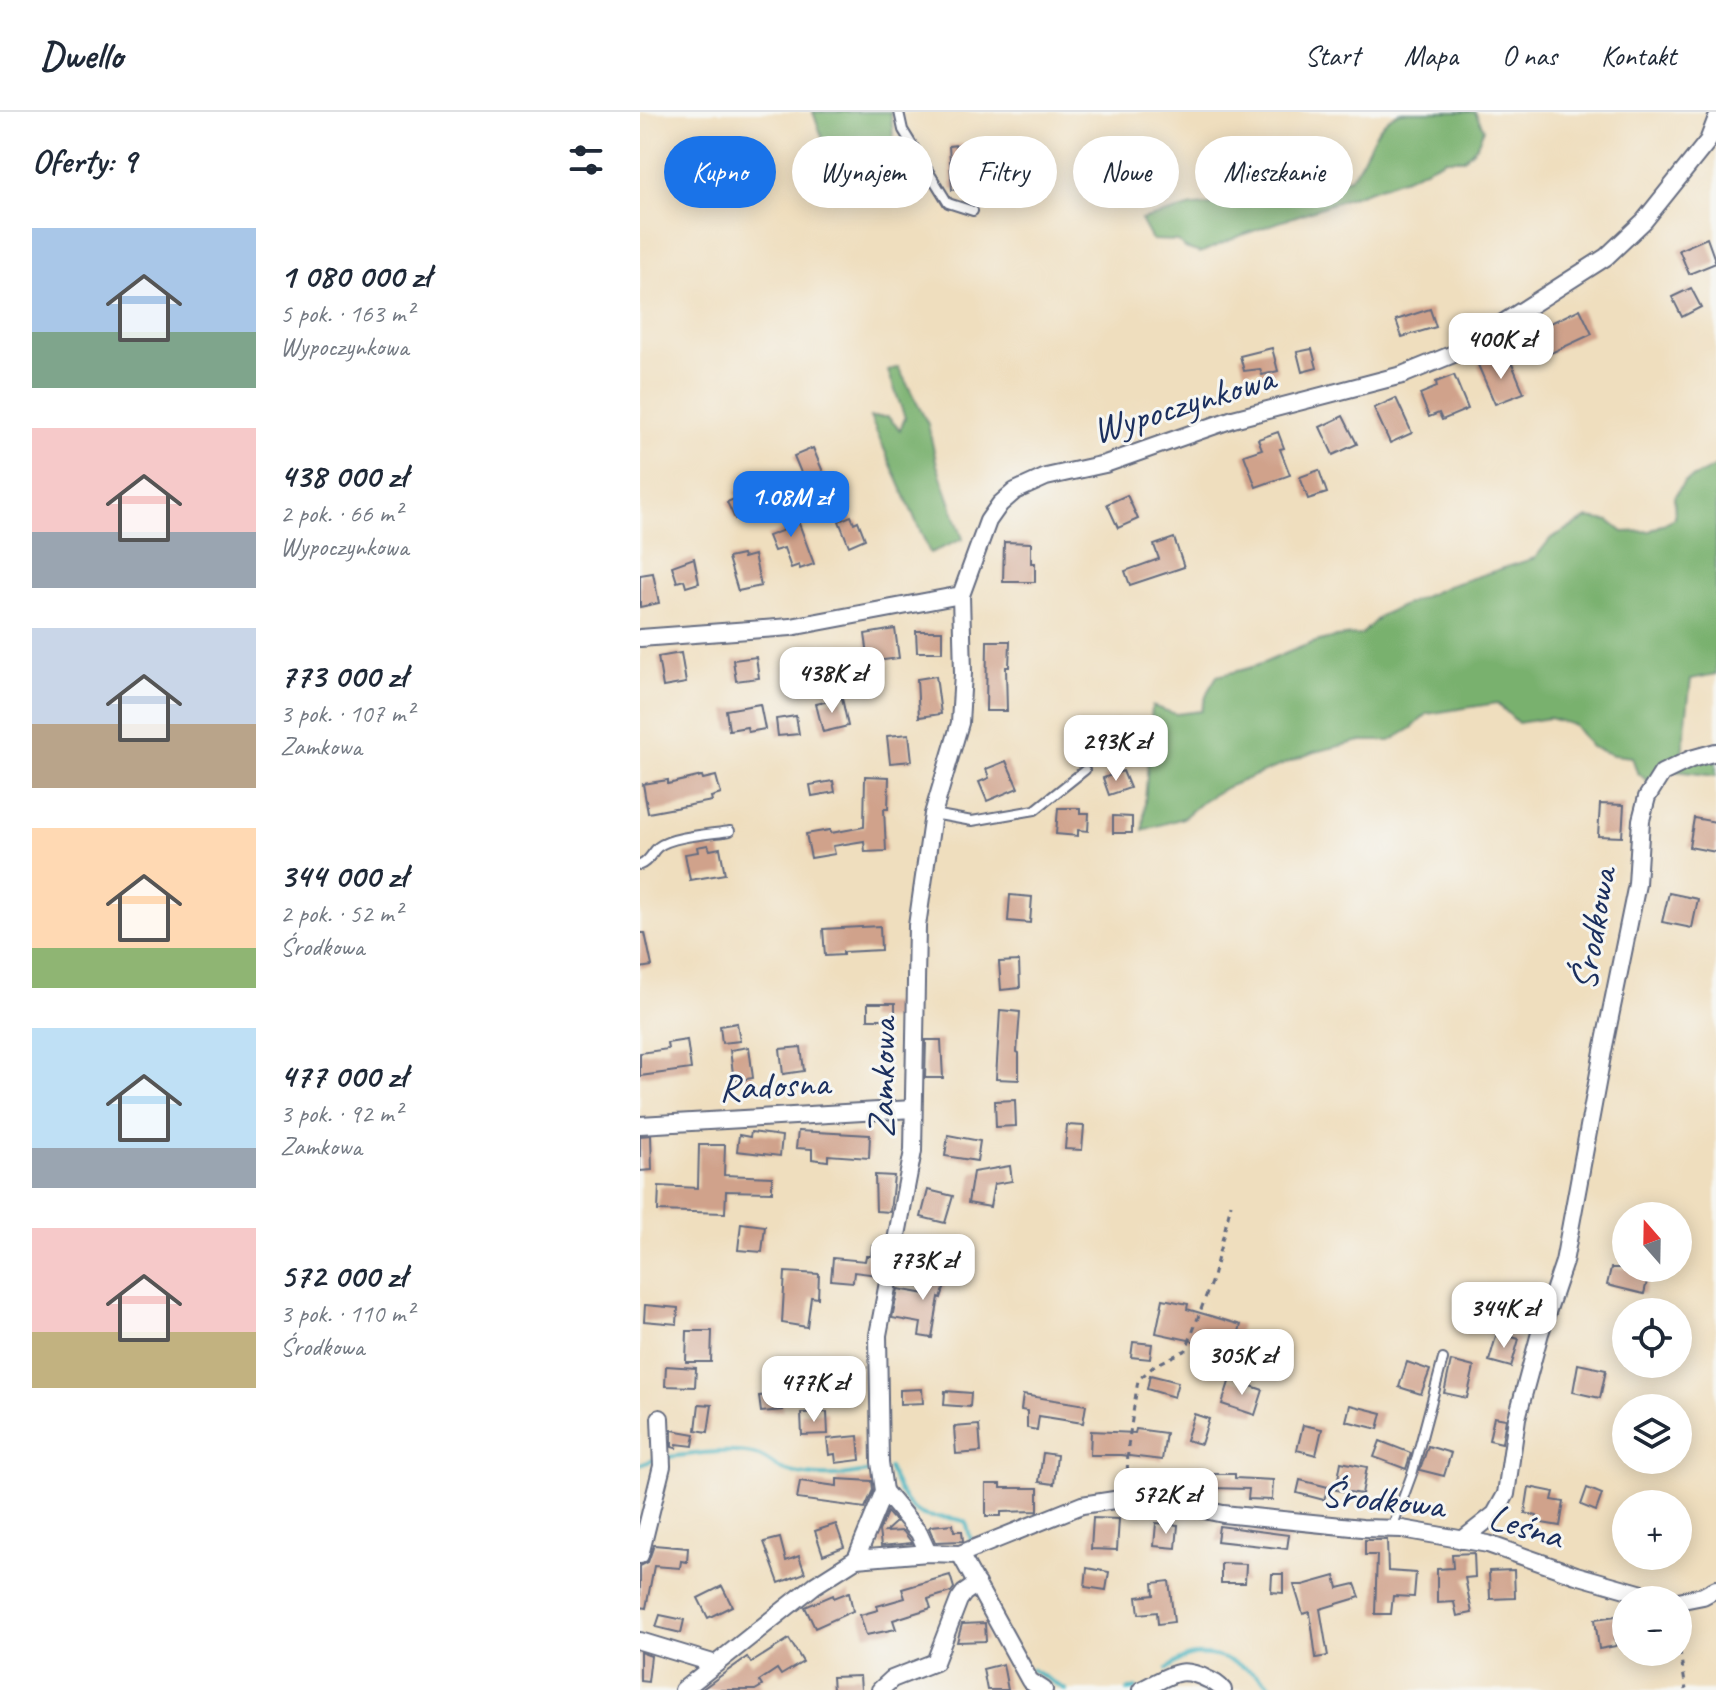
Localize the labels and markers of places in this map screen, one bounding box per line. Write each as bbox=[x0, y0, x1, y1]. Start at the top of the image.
pin: 400K zł bbox=[1427, 313, 1575, 381]
pin: 1.08M zł bbox=[708, 471, 874, 539]
pin: 438K zł bbox=[758, 647, 906, 715]
pin: 293K zł bbox=[1042, 715, 1190, 783]
pin: 773K zł bbox=[849, 1234, 997, 1302]
pin: 344K zł bbox=[1430, 1282, 1578, 1350]
pin: 305K zł bbox=[1168, 1329, 1316, 1397]
pin: 477K zł bbox=[740, 1356, 888, 1424]
pin: 572K zł bbox=[1092, 1468, 1240, 1536]

